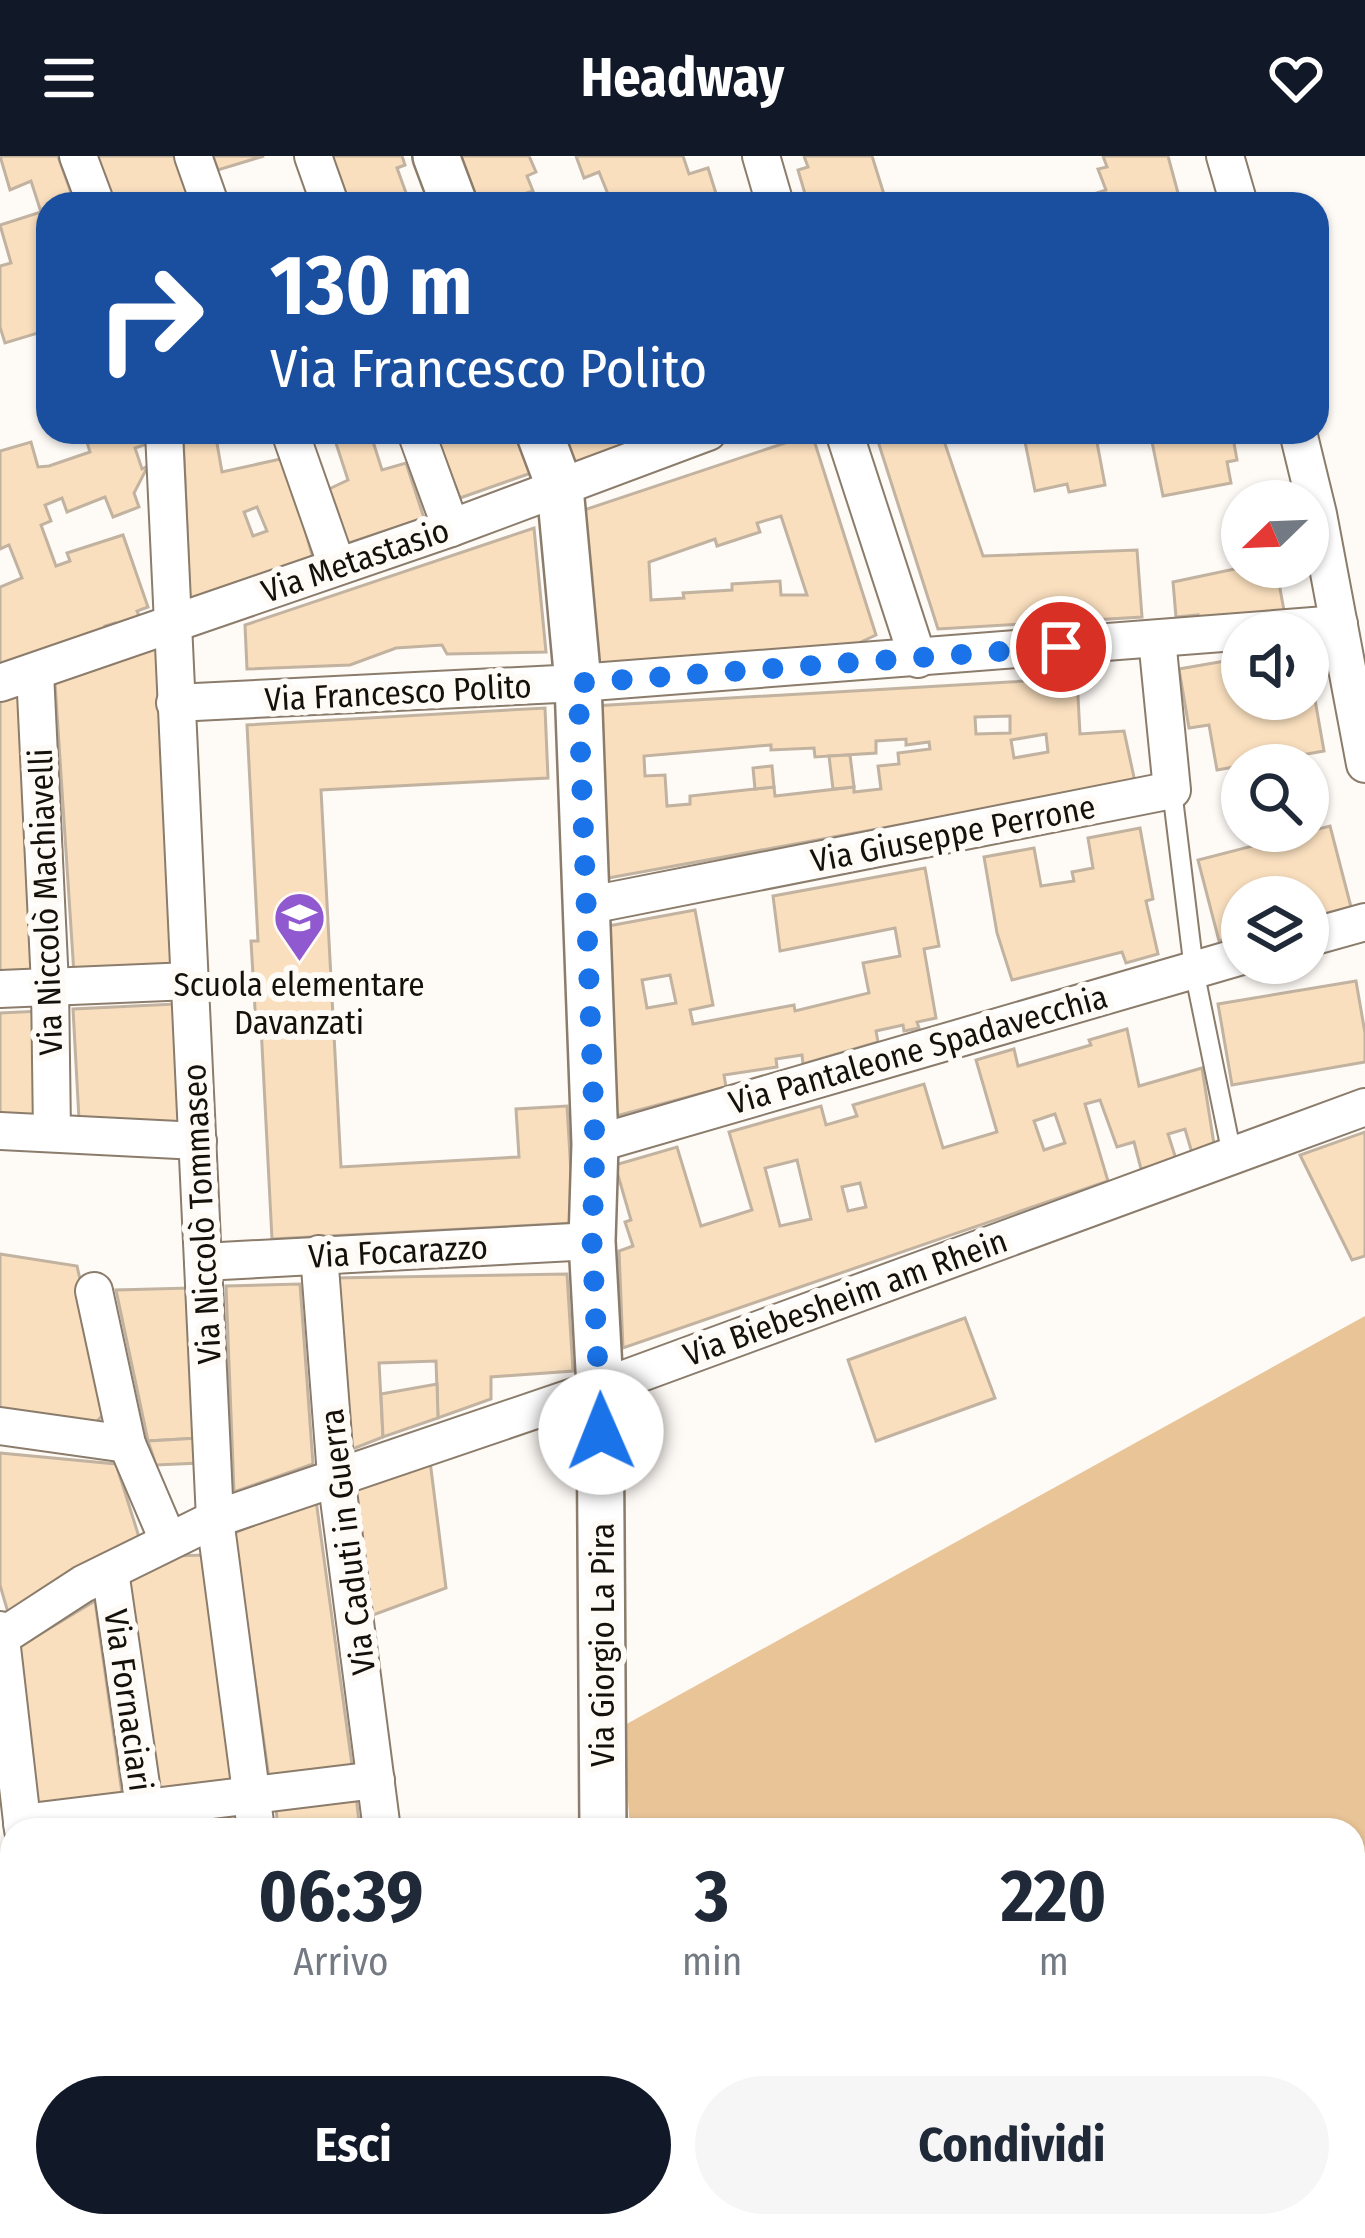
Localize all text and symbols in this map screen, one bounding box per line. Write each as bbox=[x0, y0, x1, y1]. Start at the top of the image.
icon: menu bbox=[36, 45, 102, 111]
icon: heart bbox=[1263, 45, 1329, 111]
text: Headway bbox=[581, 46, 784, 110]
text: 130 m bbox=[270, 235, 473, 336]
icon: right bbox=[72, 240, 228, 396]
text: Via Francesco Polito bbox=[270, 337, 707, 401]
north arrow bbox=[1221, 480, 1329, 588]
map controls bbox=[1221, 480, 1329, 984]
street label: Via Metastasio bbox=[256, 510, 454, 612]
pin bbox=[1010, 596, 1112, 698]
button: sound bbox=[1221, 612, 1329, 720]
icon: arrive bbox=[1028, 614, 1094, 680]
street label: Via Francesco Polito bbox=[264, 666, 533, 720]
button: search bbox=[1221, 744, 1329, 852]
street label: Via Niccolò Machiavelli bbox=[21, 748, 71, 1056]
street label: Via Giuseppe Perrone bbox=[808, 787, 1099, 881]
button: layers bbox=[1221, 876, 1329, 984]
school or university icon: Scuola elementare Davanzati bbox=[271, 889, 327, 963]
place label: Scuola elementare Davanzati bbox=[173, 965, 425, 1043]
street label: Via Pantaleone Spadavecchia bbox=[724, 977, 1112, 1123]
street label: Via Niccolò Tommaseo bbox=[174, 1063, 230, 1365]
street label: Via Biebesheim am Rhein bbox=[678, 1221, 1013, 1375]
street label: Via Focarazzo bbox=[307, 1227, 489, 1277]
position arrow bbox=[538, 1369, 664, 1495]
street label: Via Caduti in Guerra bbox=[312, 1407, 384, 1677]
street label: Via Giorgio La Pira bbox=[583, 1523, 623, 1767]
street label: Via Fornaciari bbox=[95, 1607, 161, 1794]
text: 06:39 bbox=[258, 1854, 424, 1940]
text: 3 bbox=[695, 1854, 729, 1940]
text: 220 bbox=[1001, 1854, 1107, 1940]
text: Arrivo bbox=[293, 1939, 389, 1985]
text: min bbox=[682, 1939, 742, 1985]
text: m bbox=[1039, 1939, 1069, 1985]
button: Esci bbox=[36, 2076, 671, 2214]
button: Condividi bbox=[695, 2076, 1329, 2214]

